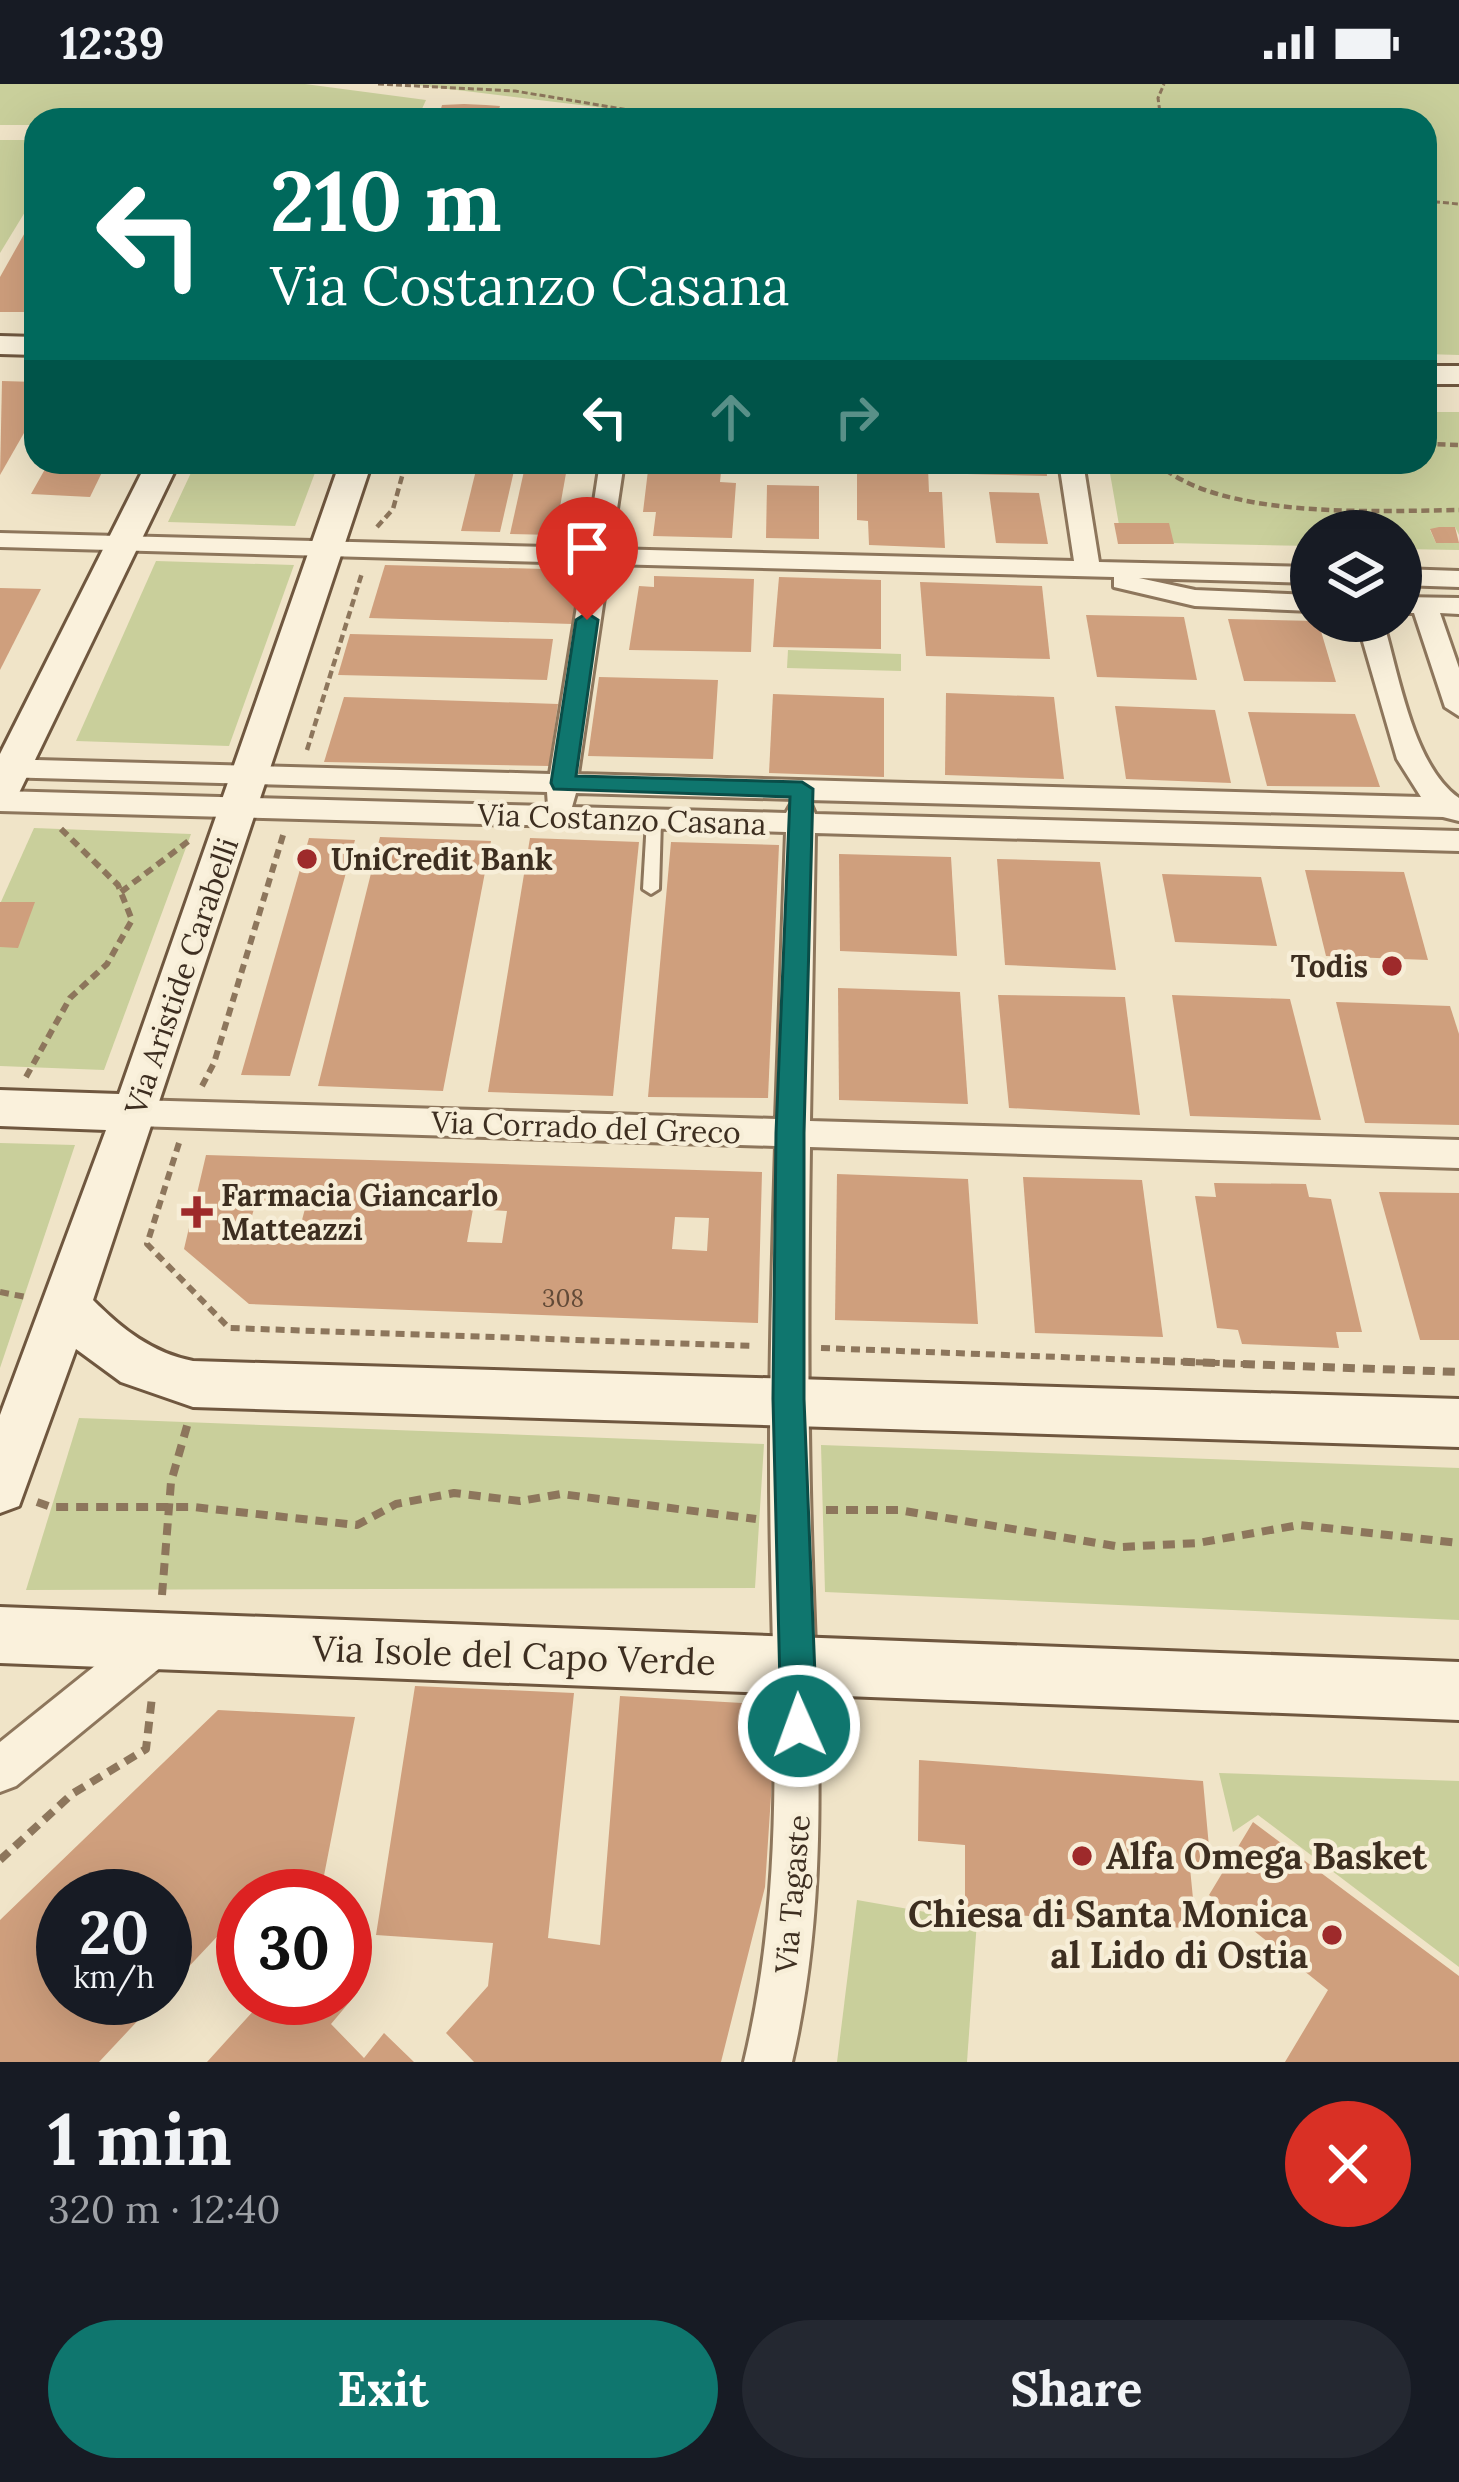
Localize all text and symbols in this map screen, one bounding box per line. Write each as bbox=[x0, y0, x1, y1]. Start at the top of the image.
text: 12:39 bbox=[60, 14, 165, 71]
text: 210 m bbox=[270, 146, 502, 254]
icon: left bbox=[72, 156, 228, 312]
text: Via Costanzo Casana bbox=[270, 251, 790, 320]
icon: left bbox=[572, 384, 638, 450]
icon: ahead bbox=[698, 384, 764, 450]
icon: right bbox=[824, 384, 890, 450]
pin bbox=[536, 497, 638, 620]
map controls bbox=[1290, 510, 1422, 642]
button: layers bbox=[1290, 510, 1422, 642]
icon: arrive bbox=[554, 515, 620, 581]
street label: Via Costanzo Casana bbox=[476, 795, 767, 843]
street label: Via Aristide Carabelli bbox=[115, 833, 246, 1120]
place label: UniCredit Bank bbox=[331, 840, 553, 878]
marker: UniCredit Bank bbox=[294, 846, 320, 872]
place label: Todis bbox=[1291, 947, 1368, 985]
marker: Todis bbox=[1379, 953, 1405, 979]
street label: Via Corrado del Greco bbox=[430, 1103, 741, 1151]
place label: Farmacia Giancarlo Matteazzi bbox=[221, 1176, 498, 1248]
marker: Farmacia Giancarlo Matteazzi bbox=[184, 1199, 210, 1225]
house number: 308 bbox=[542, 1283, 584, 1314]
street label: Via Isole del Capo Verde bbox=[311, 1625, 716, 1685]
position arrow bbox=[736, 1663, 862, 1789]
street label: Via Tagaste bbox=[766, 1813, 819, 1976]
place label: Alfa Omega Basket bbox=[1106, 1833, 1428, 1879]
marker: Alfa Omega Basket bbox=[1069, 1843, 1095, 1869]
speed limit sign: 30 bbox=[216, 1869, 372, 2025]
place label: Chiesa di Santa Monica al Lido di Ostia bbox=[908, 1891, 1308, 1978]
text: 20 bbox=[79, 1894, 149, 1970]
marker: Chiesa di Santa Monica al Lido di Ostia bbox=[1319, 1922, 1345, 1948]
text: km/h bbox=[73, 1958, 155, 1996]
text: 1 min bbox=[48, 2093, 232, 2185]
button: close bbox=[1285, 2101, 1411, 2227]
text: 320 m · 12:40 bbox=[48, 2184, 281, 2234]
button: Exit bbox=[48, 2320, 718, 2458]
button: Share bbox=[742, 2320, 1411, 2458]

